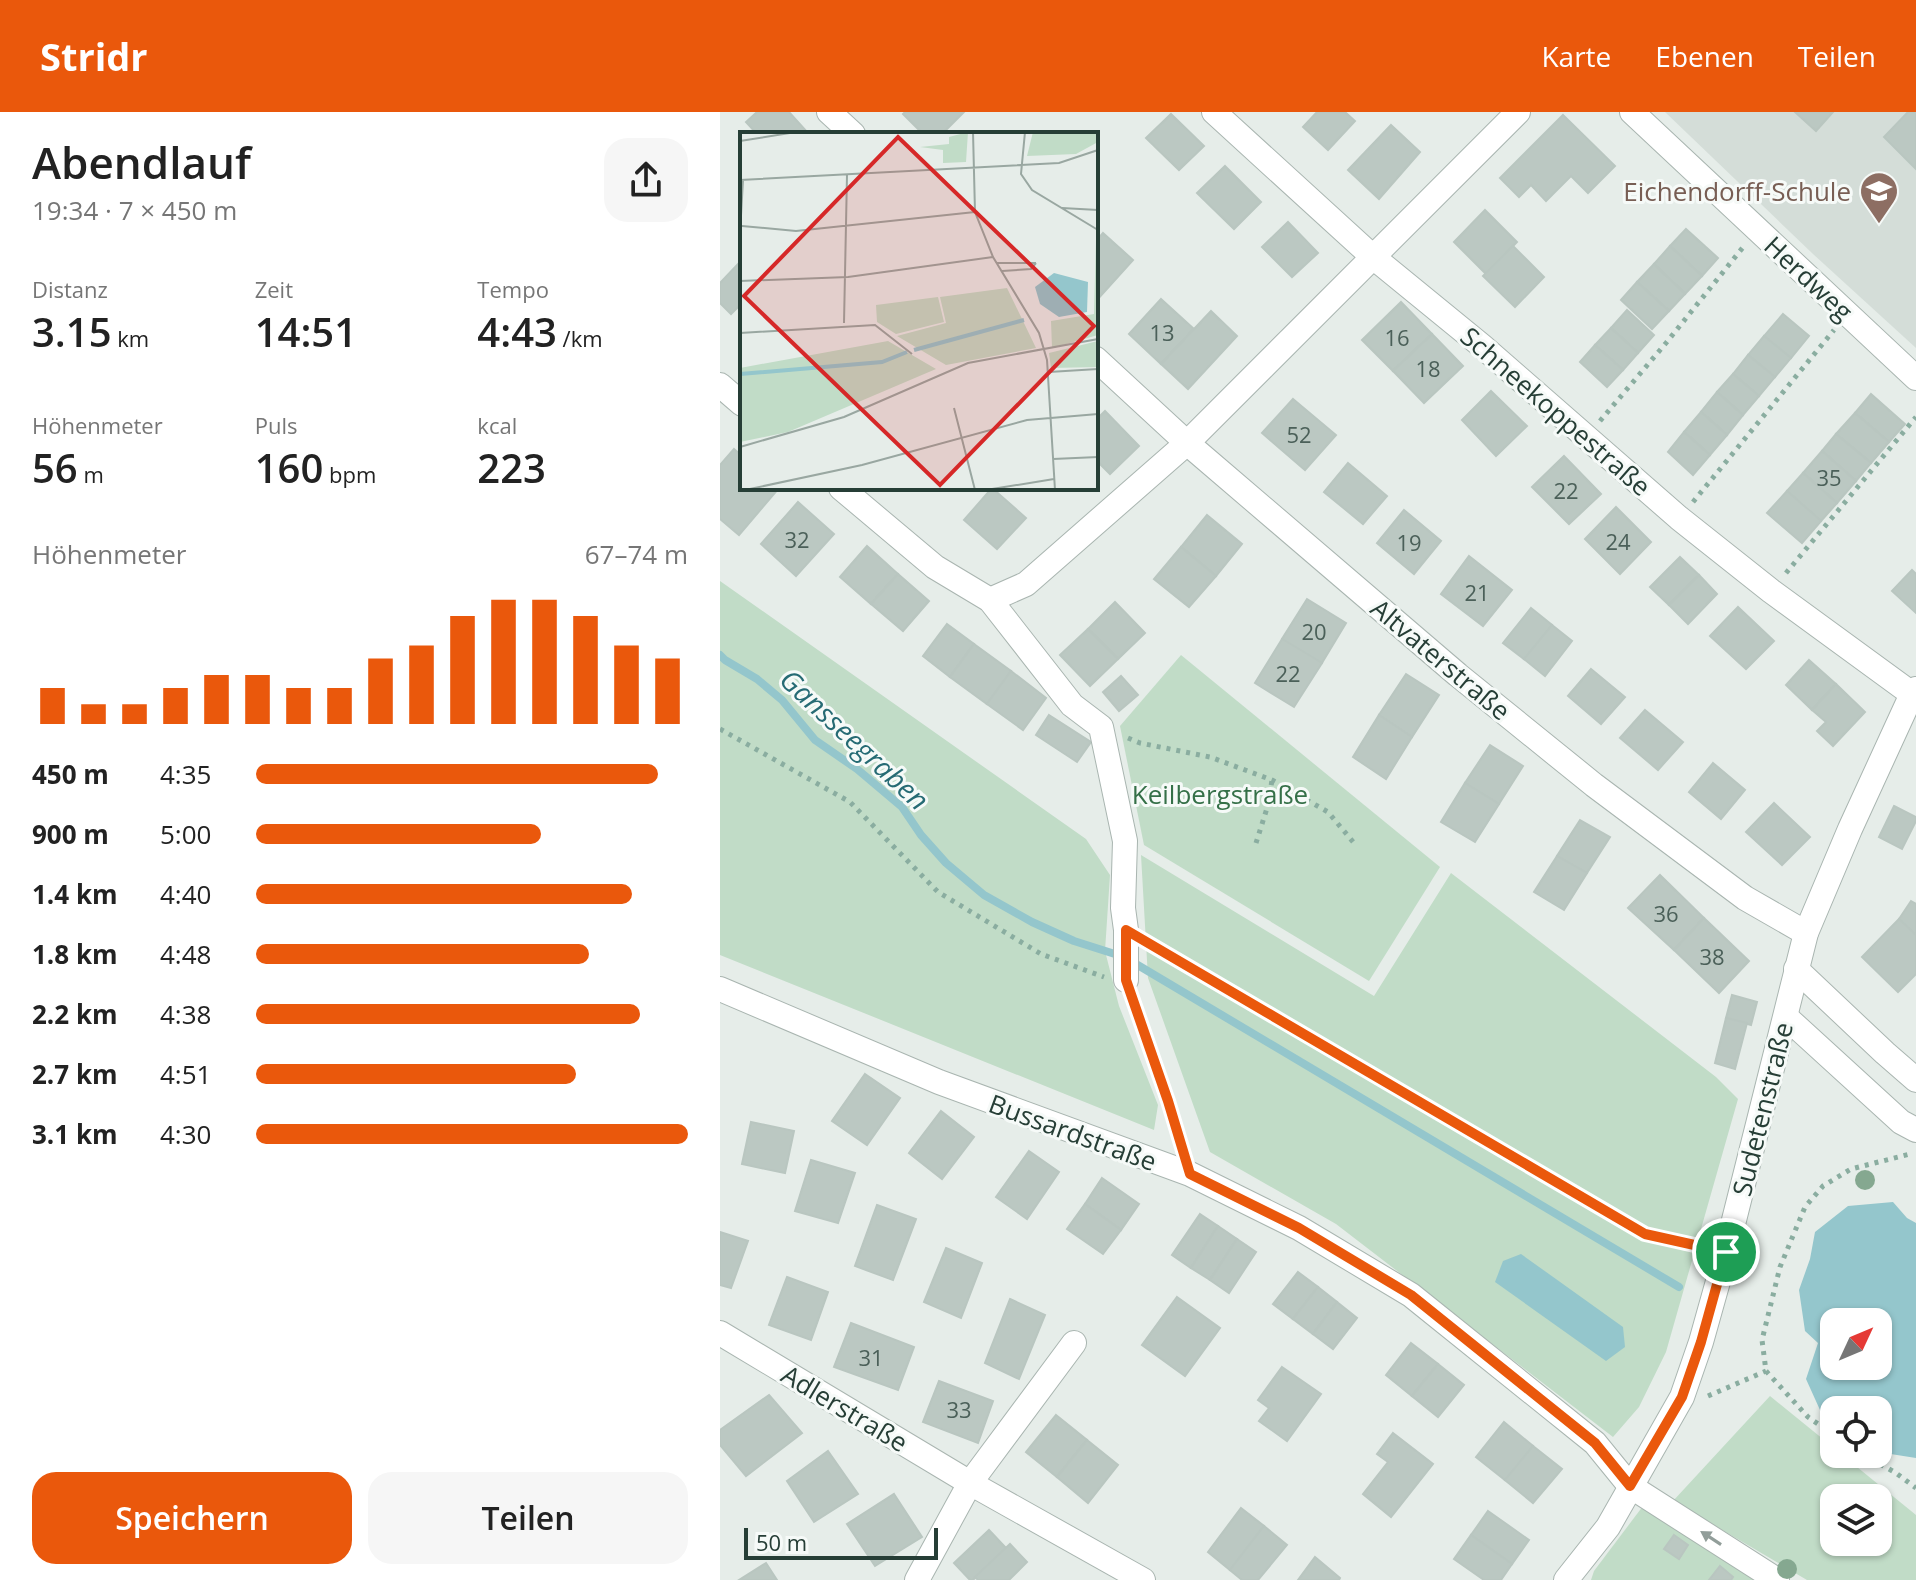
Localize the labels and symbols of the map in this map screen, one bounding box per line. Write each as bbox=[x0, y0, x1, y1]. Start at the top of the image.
inset map bbox=[740, 132, 1098, 490]
school or university icon: Eichendorff-Schule bbox=[1858, 170, 1900, 225]
place label: Eichendorff-Schule bbox=[1623, 173, 1851, 209]
street label: Herdweg bbox=[1757, 228, 1861, 328]
house number: 13 bbox=[1149, 317, 1175, 347]
street label: Schneekoppestraße bbox=[1453, 318, 1659, 504]
house number: 16 bbox=[1384, 322, 1410, 352]
house number: 18 bbox=[1415, 353, 1441, 383]
house number: 52 bbox=[1286, 419, 1312, 449]
house number: 35 bbox=[1816, 462, 1842, 492]
house number: 22 bbox=[1553, 475, 1579, 505]
house number: 32 bbox=[784, 524, 810, 554]
house number: 24 bbox=[1605, 526, 1631, 556]
house number: 19 bbox=[1396, 527, 1422, 557]
house number: 21 bbox=[1464, 577, 1490, 607]
street label: Altvaterstraße bbox=[1364, 590, 1518, 728]
house number: 20 bbox=[1301, 616, 1327, 646]
house number: 22 bbox=[1275, 658, 1301, 688]
water label: Gansseegraben bbox=[772, 660, 938, 818]
park label: Keilbergstraße bbox=[1132, 776, 1308, 812]
house number: 36 bbox=[1653, 898, 1679, 928]
house number: 38 bbox=[1699, 941, 1725, 971]
street label: Sudetenstraße bbox=[1723, 1018, 1801, 1200]
street label: Bussardstraße bbox=[984, 1085, 1162, 1179]
pin bbox=[1692, 1218, 1760, 1286]
north arrow bbox=[1820, 1308, 1892, 1380]
house number: 31 bbox=[858, 1342, 884, 1372]
street label: Adlerstraße bbox=[775, 1356, 915, 1460]
house number: 33 bbox=[946, 1394, 972, 1424]
scale bar bbox=[744, 1524, 938, 1560]
one-way arrow bbox=[1701, 1531, 1722, 1546]

